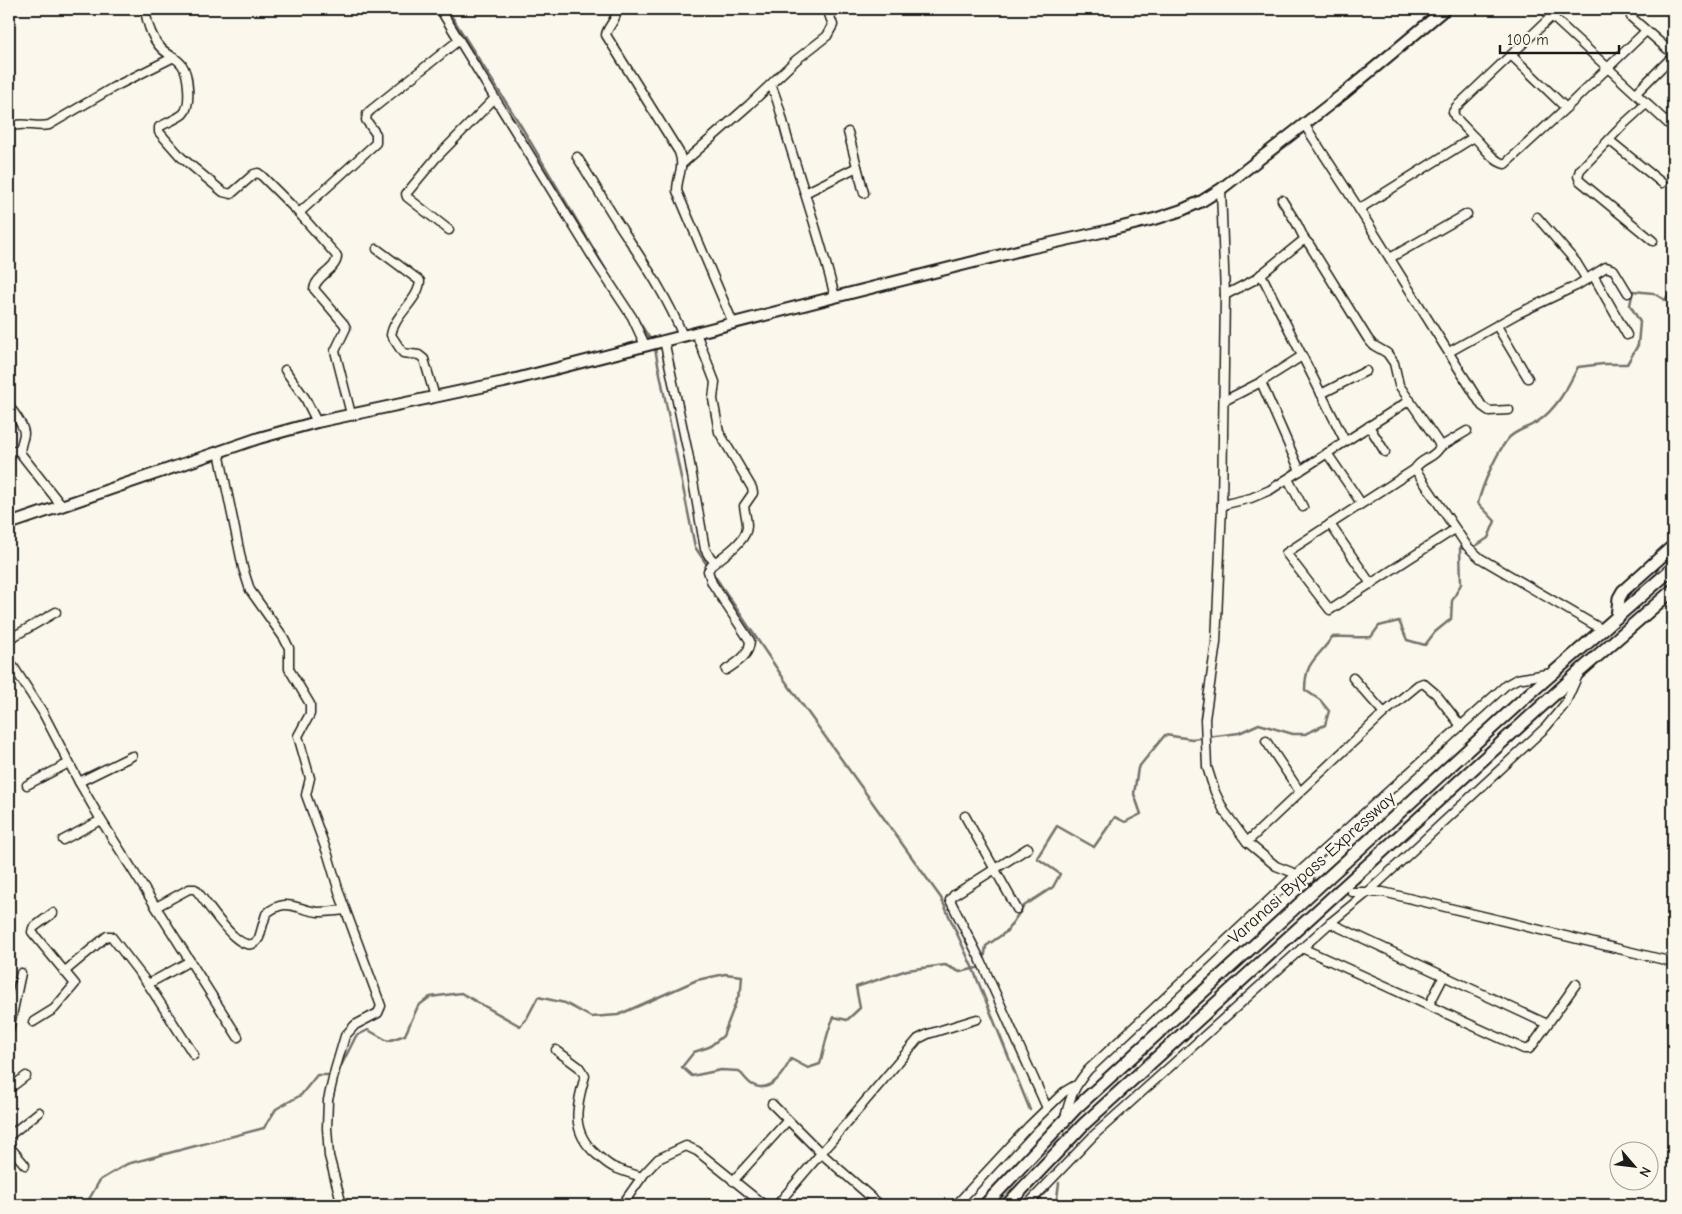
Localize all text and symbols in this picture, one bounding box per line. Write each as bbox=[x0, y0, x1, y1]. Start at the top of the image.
scale bar bbox=[1500, 22, 1618, 54]
text: 100 m bbox=[1507, 31, 1549, 49]
street label: Varanasi Bypass Expressway bbox=[1224, 787, 1400, 949]
north arrow bbox=[1610, 1142, 1660, 1192]
text: N bbox=[1635, 1164, 1655, 1180]

